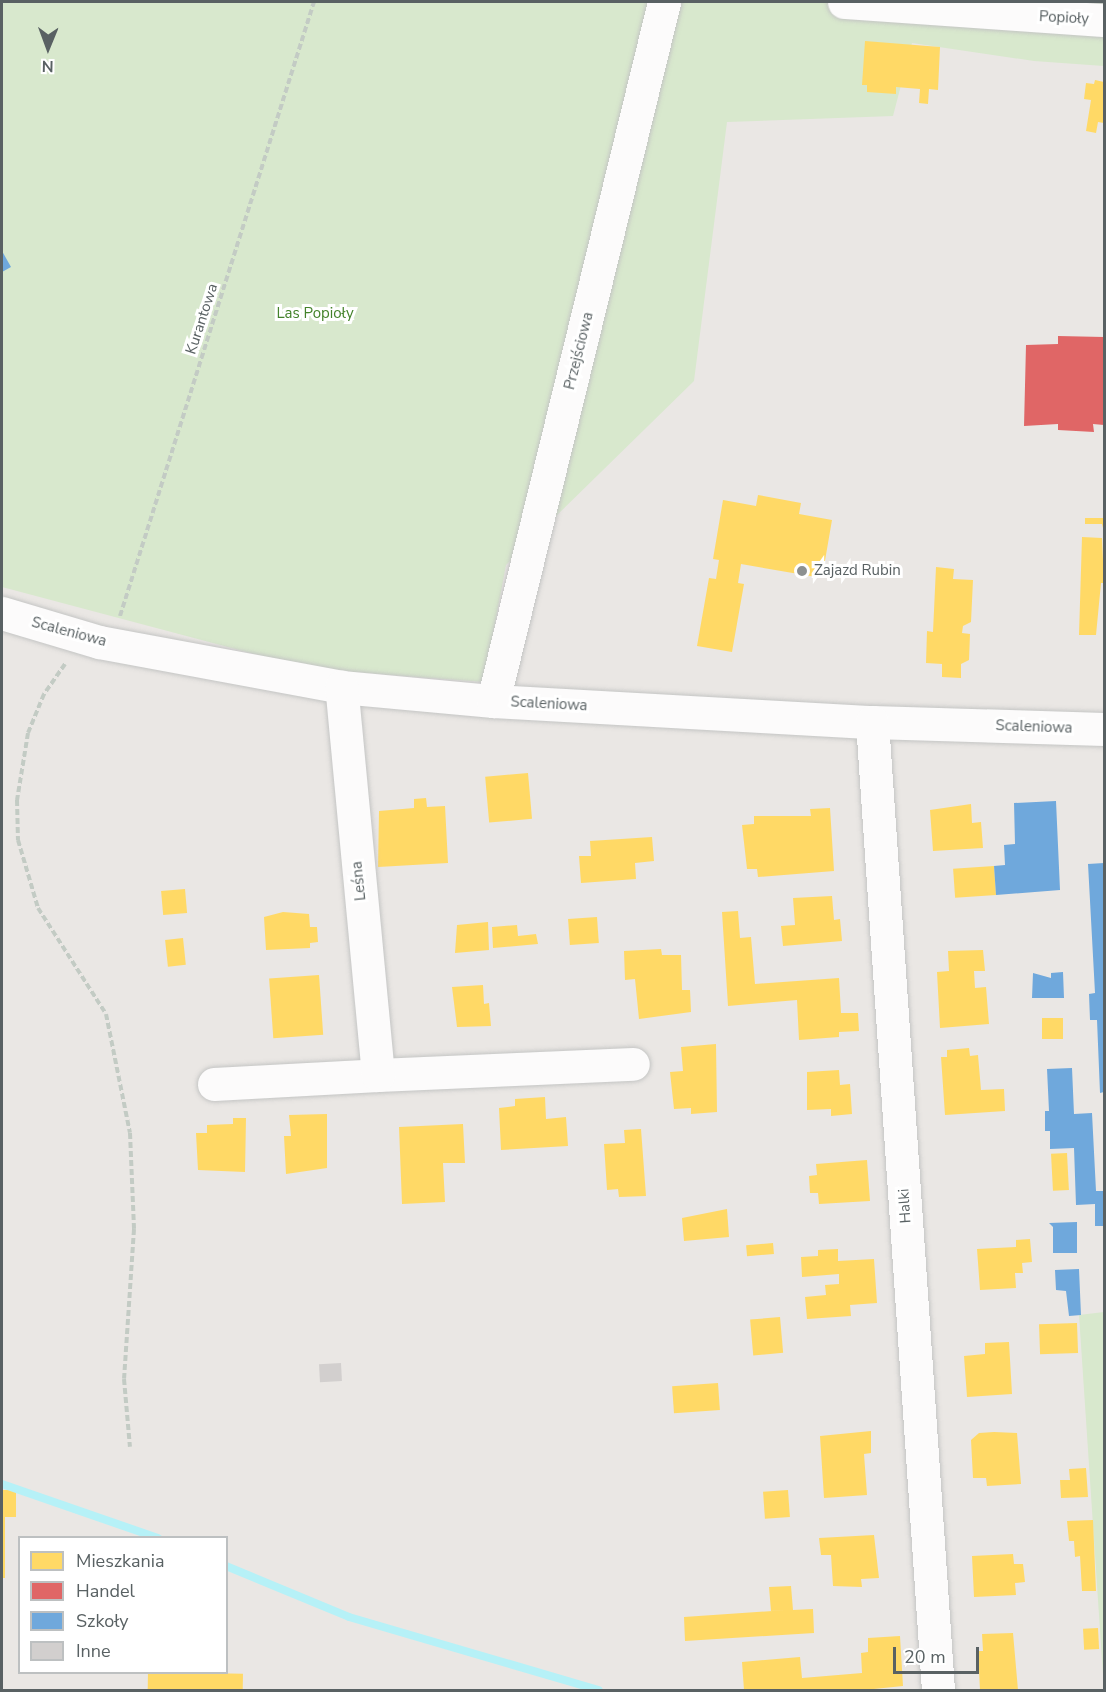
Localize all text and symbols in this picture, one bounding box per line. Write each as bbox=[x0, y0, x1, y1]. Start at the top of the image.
street label: Popioły bbox=[1039, 8, 1089, 28]
north arrow bbox=[18, 18, 78, 78]
text: N bbox=[42, 55, 54, 77]
street label: Kurantowa bbox=[182, 281, 222, 357]
park label: Las Popioły bbox=[276, 305, 354, 323]
street label: Przejściowa bbox=[561, 310, 597, 392]
place label: Zajazd Rubin bbox=[814, 562, 901, 580]
marker: Zajazd Rubin bbox=[795, 564, 809, 578]
street label: Scaleniowa bbox=[29, 613, 109, 651]
street label: Scaleniowa bbox=[510, 693, 588, 715]
street label: Scaleniowa bbox=[995, 717, 1073, 737]
street label: Leśna bbox=[348, 860, 370, 902]
street label: Halki bbox=[895, 1188, 915, 1224]
legend bbox=[18, 1536, 228, 1674]
text: Mieszkania bbox=[76, 1549, 164, 1573]
text: Handel bbox=[76, 1579, 135, 1603]
text: Szkoły bbox=[76, 1609, 129, 1633]
scale bar bbox=[896, 1635, 982, 1673]
text: Inne bbox=[76, 1639, 111, 1663]
text: 20 m bbox=[904, 1645, 946, 1669]

